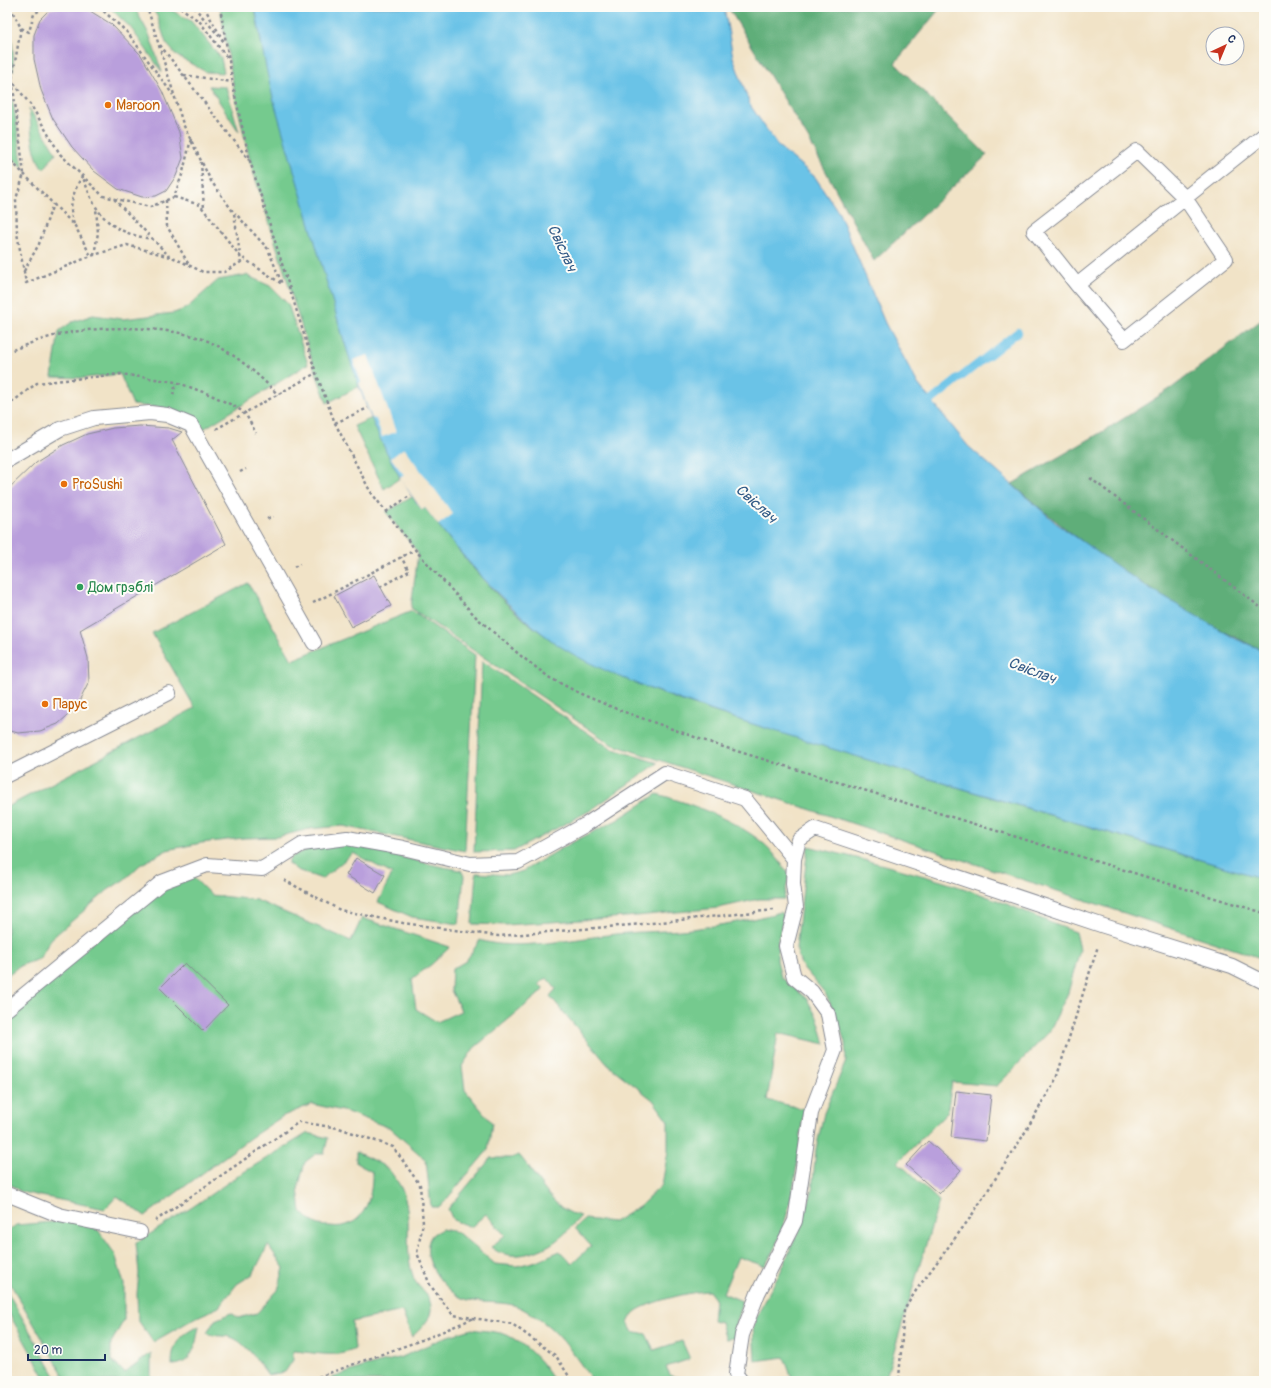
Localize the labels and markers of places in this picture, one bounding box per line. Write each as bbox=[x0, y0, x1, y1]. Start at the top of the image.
place label: Maroon bbox=[116, 97, 160, 114]
marker: Maroon bbox=[103, 100, 113, 110]
place label: ProSushi bbox=[72, 476, 123, 493]
marker: ProSushi bbox=[59, 479, 69, 489]
place label: Дом грэблі bbox=[87, 579, 153, 596]
marker: Дом грэблі bbox=[75, 582, 85, 592]
place label: Парус bbox=[53, 696, 88, 713]
marker: Парус bbox=[40, 699, 50, 709]

